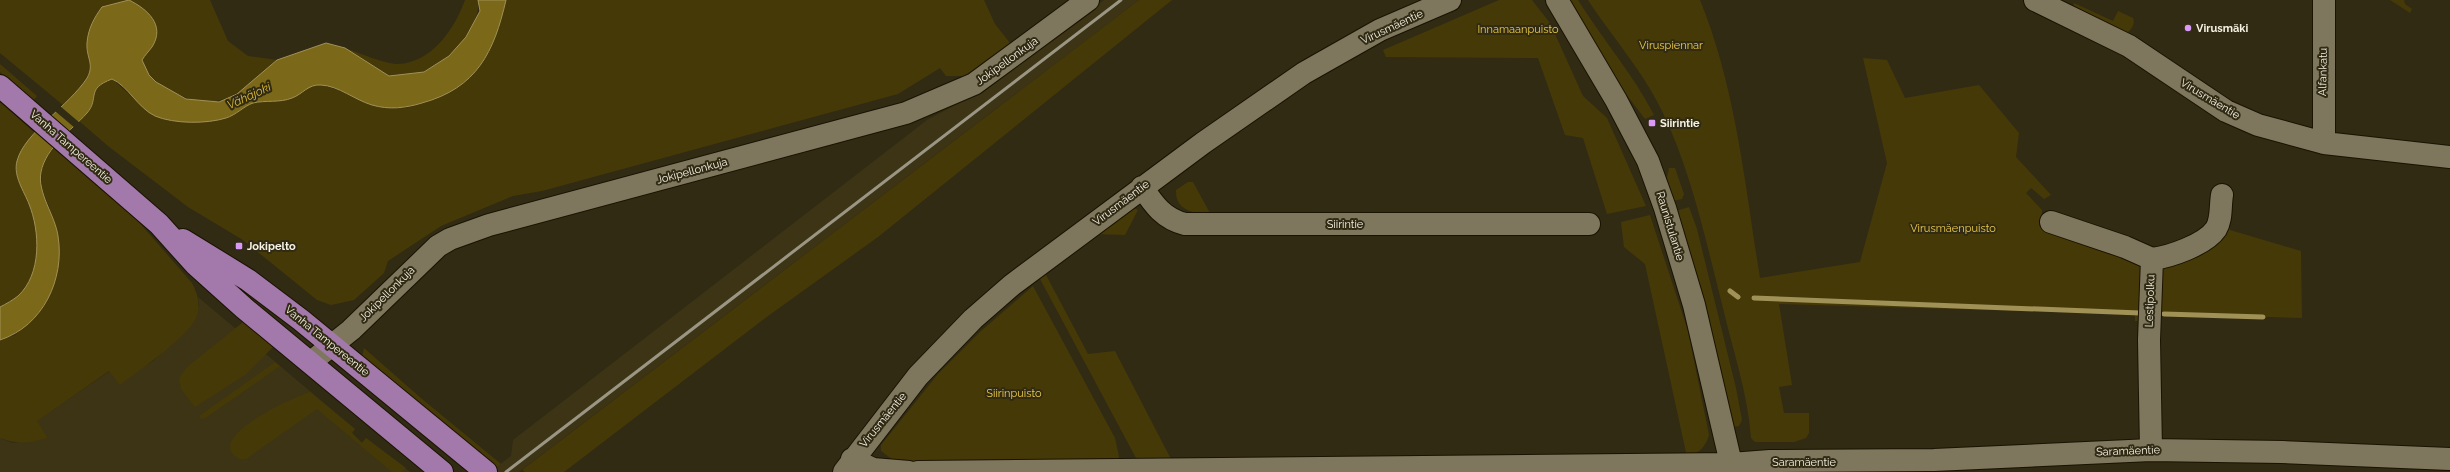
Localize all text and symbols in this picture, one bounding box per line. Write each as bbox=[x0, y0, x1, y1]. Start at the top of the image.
street label: Virusmäentie bbox=[1359, 7, 1426, 47]
place label: Virusmäki bbox=[2196, 22, 2248, 35]
park label: Innamaanpuisto bbox=[1477, 23, 1559, 36]
marker: Virusmäki bbox=[2183, 23, 2193, 33]
street label: Jokipellonkuja bbox=[974, 34, 1040, 88]
park label: Viruspiennar bbox=[1639, 39, 1703, 52]
street label: Alfankatu bbox=[2316, 48, 2330, 96]
street label: Virusmäentie bbox=[2178, 76, 2243, 122]
water label: Vähäjoki bbox=[225, 80, 273, 112]
street label: Vanha Tampereentie bbox=[27, 108, 115, 187]
place label: Siirintie bbox=[1660, 117, 1700, 130]
marker: Siirintie bbox=[1647, 118, 1657, 128]
street label: Jokipellonkuja bbox=[655, 155, 729, 187]
street label: Virusmäentie bbox=[1090, 177, 1152, 228]
street label: Raunistulantie bbox=[1653, 190, 1687, 263]
street label: Siirintie bbox=[1327, 218, 1364, 231]
park label: Virusmäenpuisto bbox=[1910, 222, 1996, 235]
place label: Jokipelto bbox=[247, 240, 296, 253]
marker: Jokipelto bbox=[234, 241, 244, 251]
street label: Jokipellonkuja bbox=[357, 264, 417, 324]
street label: Lestipolku bbox=[2143, 274, 2157, 328]
street label: Vanha Tampereentie bbox=[282, 303, 372, 379]
park label: Siirinpuisto bbox=[986, 387, 1042, 400]
street label: Virusmäentie bbox=[857, 389, 909, 450]
street label: Saramäentie bbox=[2096, 443, 2161, 459]
street label: Saramäentie bbox=[1772, 456, 1837, 469]

